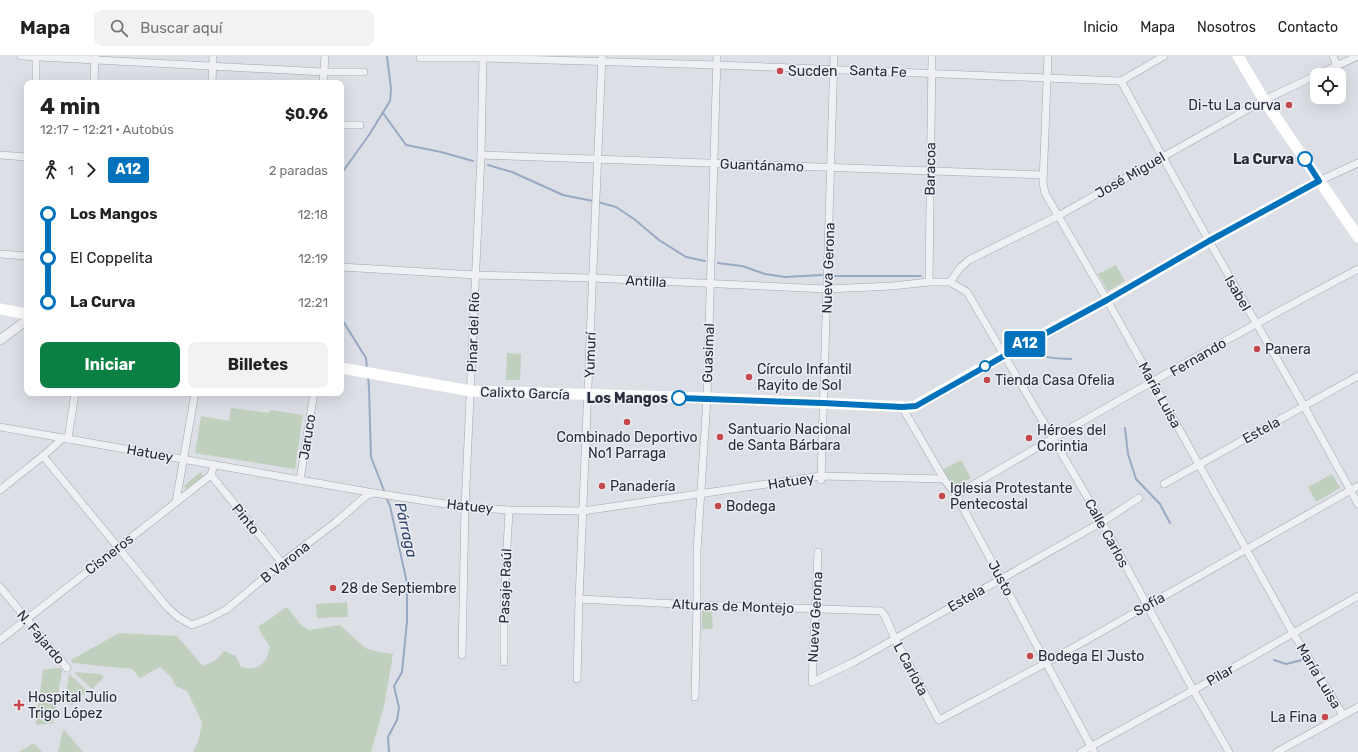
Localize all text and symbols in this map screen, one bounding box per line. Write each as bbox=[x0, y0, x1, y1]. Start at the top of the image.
search box bbox=[94, 10, 374, 46]
text: Mapa bbox=[20, 16, 70, 39]
icon: search bbox=[108, 17, 130, 39]
text: Buscar aquí bbox=[140, 19, 222, 37]
text: Inicio bbox=[1083, 19, 1118, 36]
text: Mapa bbox=[1140, 19, 1175, 36]
text: Nosotros bbox=[1197, 19, 1256, 36]
text: Contacto bbox=[1278, 19, 1338, 36]
street label: Santa Fe bbox=[849, 62, 907, 81]
place label: Sucden bbox=[788, 63, 838, 80]
marker: Sucden bbox=[775, 66, 785, 76]
map controls bbox=[1310, 68, 1346, 104]
button: locate bbox=[1310, 68, 1346, 104]
text: 4 min bbox=[40, 93, 100, 120]
place label: Di-tu La curva bbox=[1188, 97, 1281, 114]
marker: Di-tu La curva bbox=[1284, 100, 1294, 110]
text: $0.96 bbox=[285, 105, 328, 123]
text: 12:17 – 12:21 · Autobús bbox=[40, 122, 174, 137]
street label: Baracoa bbox=[922, 142, 939, 196]
street label: José Miguel bbox=[1092, 149, 1168, 202]
place label: La Curva bbox=[1233, 151, 1294, 168]
marker: La Curva bbox=[1297, 151, 1313, 167]
street label: Guantánamo bbox=[720, 156, 804, 175]
icon: walk bbox=[40, 159, 62, 181]
icon: forward bbox=[80, 159, 102, 181]
text: A12 bbox=[116, 161, 141, 178]
text: 1 bbox=[68, 163, 74, 178]
text: 2 paradas bbox=[269, 163, 328, 178]
text: Los Mangos bbox=[70, 205, 157, 223]
text: 12:18 bbox=[298, 207, 328, 222]
street label: Nueva Gerona bbox=[818, 222, 839, 314]
text: El Coppelita bbox=[70, 249, 153, 267]
text: 12:19 bbox=[298, 251, 328, 266]
street label: Antilla bbox=[625, 272, 667, 291]
street label: Isabel bbox=[1221, 272, 1254, 314]
street label: Pinar del Río bbox=[464, 291, 483, 373]
text: La Curva bbox=[70, 293, 135, 311]
text: 12:21 bbox=[298, 295, 328, 310]
street label: Guasimal bbox=[699, 323, 718, 383]
street label: Yumurí bbox=[581, 331, 600, 378]
line badge: A12 bbox=[1002, 331, 1048, 357]
text: A12 bbox=[1012, 335, 1038, 352]
street label: Fernando bbox=[1167, 335, 1229, 380]
place label: Panera bbox=[1265, 341, 1311, 358]
button: Iniciar bbox=[40, 342, 180, 388]
button: Billetes bbox=[188, 342, 328, 388]
marker: Panera bbox=[1252, 344, 1262, 354]
street label: María Luisa bbox=[1134, 359, 1185, 431]
unlabelled marker bbox=[979, 360, 991, 372]
place label: Círculo Infantil Rayito de Sol bbox=[757, 361, 852, 394]
marker: Círculo Infantil Rayito de Sol bbox=[744, 372, 754, 382]
place label: Tienda Casa Ofelia bbox=[995, 372, 1115, 389]
marker: Tienda Casa Ofelia bbox=[982, 375, 992, 385]
street label: Calixto García bbox=[480, 383, 570, 404]
place label: Los Mangos bbox=[586, 390, 668, 407]
marker: Los Mangos bbox=[671, 390, 687, 406]
street label: Jaruco bbox=[295, 413, 319, 461]
street label: Estela bbox=[1240, 413, 1283, 448]
marker: Combinado Deportivo No1 Parraga bbox=[622, 417, 632, 427]
place label: Santuario Nacional de Santa Bárbara bbox=[728, 421, 851, 454]
place label: Héroes del Corintia bbox=[1037, 422, 1106, 455]
place label: Combinado Deportivo No1 Parraga bbox=[556, 429, 698, 462]
marker: Santuario Nacional de Santa Bárbara bbox=[715, 432, 725, 442]
marker: Héroes del Corintia bbox=[1024, 433, 1034, 443]
street label: Hatuey bbox=[125, 441, 175, 466]
street label: Hatuey bbox=[767, 469, 816, 494]
place label: Panadería bbox=[610, 478, 675, 495]
place label: Iglesia Protestante Pentecostal bbox=[950, 480, 1073, 513]
marker: Panadería bbox=[597, 481, 607, 491]
marker: Iglesia Protestante Pentecostal bbox=[937, 491, 947, 501]
street label: Hatuey bbox=[446, 496, 494, 517]
street label: Calle Carlos bbox=[1081, 496, 1132, 571]
place label: Bodega bbox=[726, 498, 776, 515]
water label: Párraga bbox=[391, 500, 421, 560]
street label: Pinto bbox=[228, 501, 263, 538]
marker: Bodega bbox=[713, 501, 723, 511]
street label: Cisneros bbox=[82, 530, 137, 578]
street label: B Varona bbox=[257, 538, 313, 587]
street label: Pasaje Raúl bbox=[496, 548, 515, 624]
street label: Justo bbox=[984, 558, 1017, 599]
street label: Nueva Gerona bbox=[805, 571, 826, 663]
place label: 28 de Septiembre bbox=[341, 580, 457, 597]
street label: Estela bbox=[945, 581, 988, 616]
marker: 28 de Septiembre bbox=[328, 583, 338, 593]
street label: Sofía bbox=[1131, 589, 1168, 620]
street label: Alturas de Montejo bbox=[672, 596, 794, 617]
street label: N. Fajardo bbox=[13, 607, 68, 668]
street label: L Carlota bbox=[889, 640, 932, 699]
street label: María Luisa bbox=[1292, 641, 1345, 712]
place label: Bodega El Justo bbox=[1038, 648, 1144, 665]
marker: Bodega El Justo bbox=[1025, 651, 1035, 661]
street label: Pilar bbox=[1204, 661, 1238, 690]
place label: Hospital Julio Trigo López bbox=[28, 689, 117, 722]
marker: Hospital Julio Trigo López bbox=[13, 699, 25, 711]
place label: La Fina bbox=[1270, 709, 1317, 726]
marker: La Fina bbox=[1320, 712, 1330, 722]

